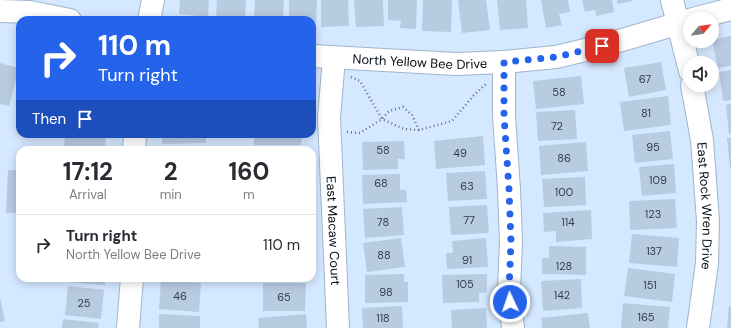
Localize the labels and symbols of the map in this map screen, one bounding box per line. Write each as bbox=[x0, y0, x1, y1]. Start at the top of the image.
north arrow bbox=[683, 12, 719, 48]
pin bbox=[585, 29, 619, 63]
street label: North Yellow Bee Drive bbox=[352, 50, 488, 73]
house number: 67 bbox=[639, 72, 651, 86]
house number: 58 bbox=[552, 85, 566, 99]
house number: 81 bbox=[641, 106, 651, 120]
house number: 72 bbox=[551, 119, 563, 133]
house number: 95 bbox=[646, 140, 660, 154]
street label: East Rock Wren Drive bbox=[693, 142, 716, 271]
house number: 58 bbox=[376, 143, 390, 157]
house number: 49 bbox=[453, 146, 467, 160]
house number: 86 bbox=[557, 151, 571, 165]
house number: 109 bbox=[649, 173, 667, 187]
street label: East Macaw Court bbox=[323, 176, 344, 286]
house number: 68 bbox=[374, 176, 388, 190]
house number: 63 bbox=[460, 179, 474, 193]
house number: 100 bbox=[555, 185, 573, 199]
house number: 123 bbox=[645, 207, 661, 221]
house number: 77 bbox=[463, 213, 475, 227]
house number: 78 bbox=[377, 215, 389, 229]
house number: 114 bbox=[561, 215, 575, 229]
house number: 137 bbox=[646, 244, 662, 258]
house number: 88 bbox=[377, 248, 391, 262]
house number: 91 bbox=[462, 253, 472, 267]
house number: 128 bbox=[556, 259, 572, 273]
house number: 105 bbox=[456, 277, 474, 291]
house number: 151 bbox=[643, 278, 657, 292]
position arrow bbox=[489, 281, 531, 323]
house number: 98 bbox=[379, 285, 393, 299]
house number: 142 bbox=[554, 288, 570, 302]
house number: 46 bbox=[173, 289, 187, 303]
house number: 65 bbox=[277, 290, 291, 304]
house number: 25 bbox=[77, 296, 91, 310]
house number: 165 bbox=[638, 310, 655, 324]
house number: 118 bbox=[376, 311, 390, 325]

